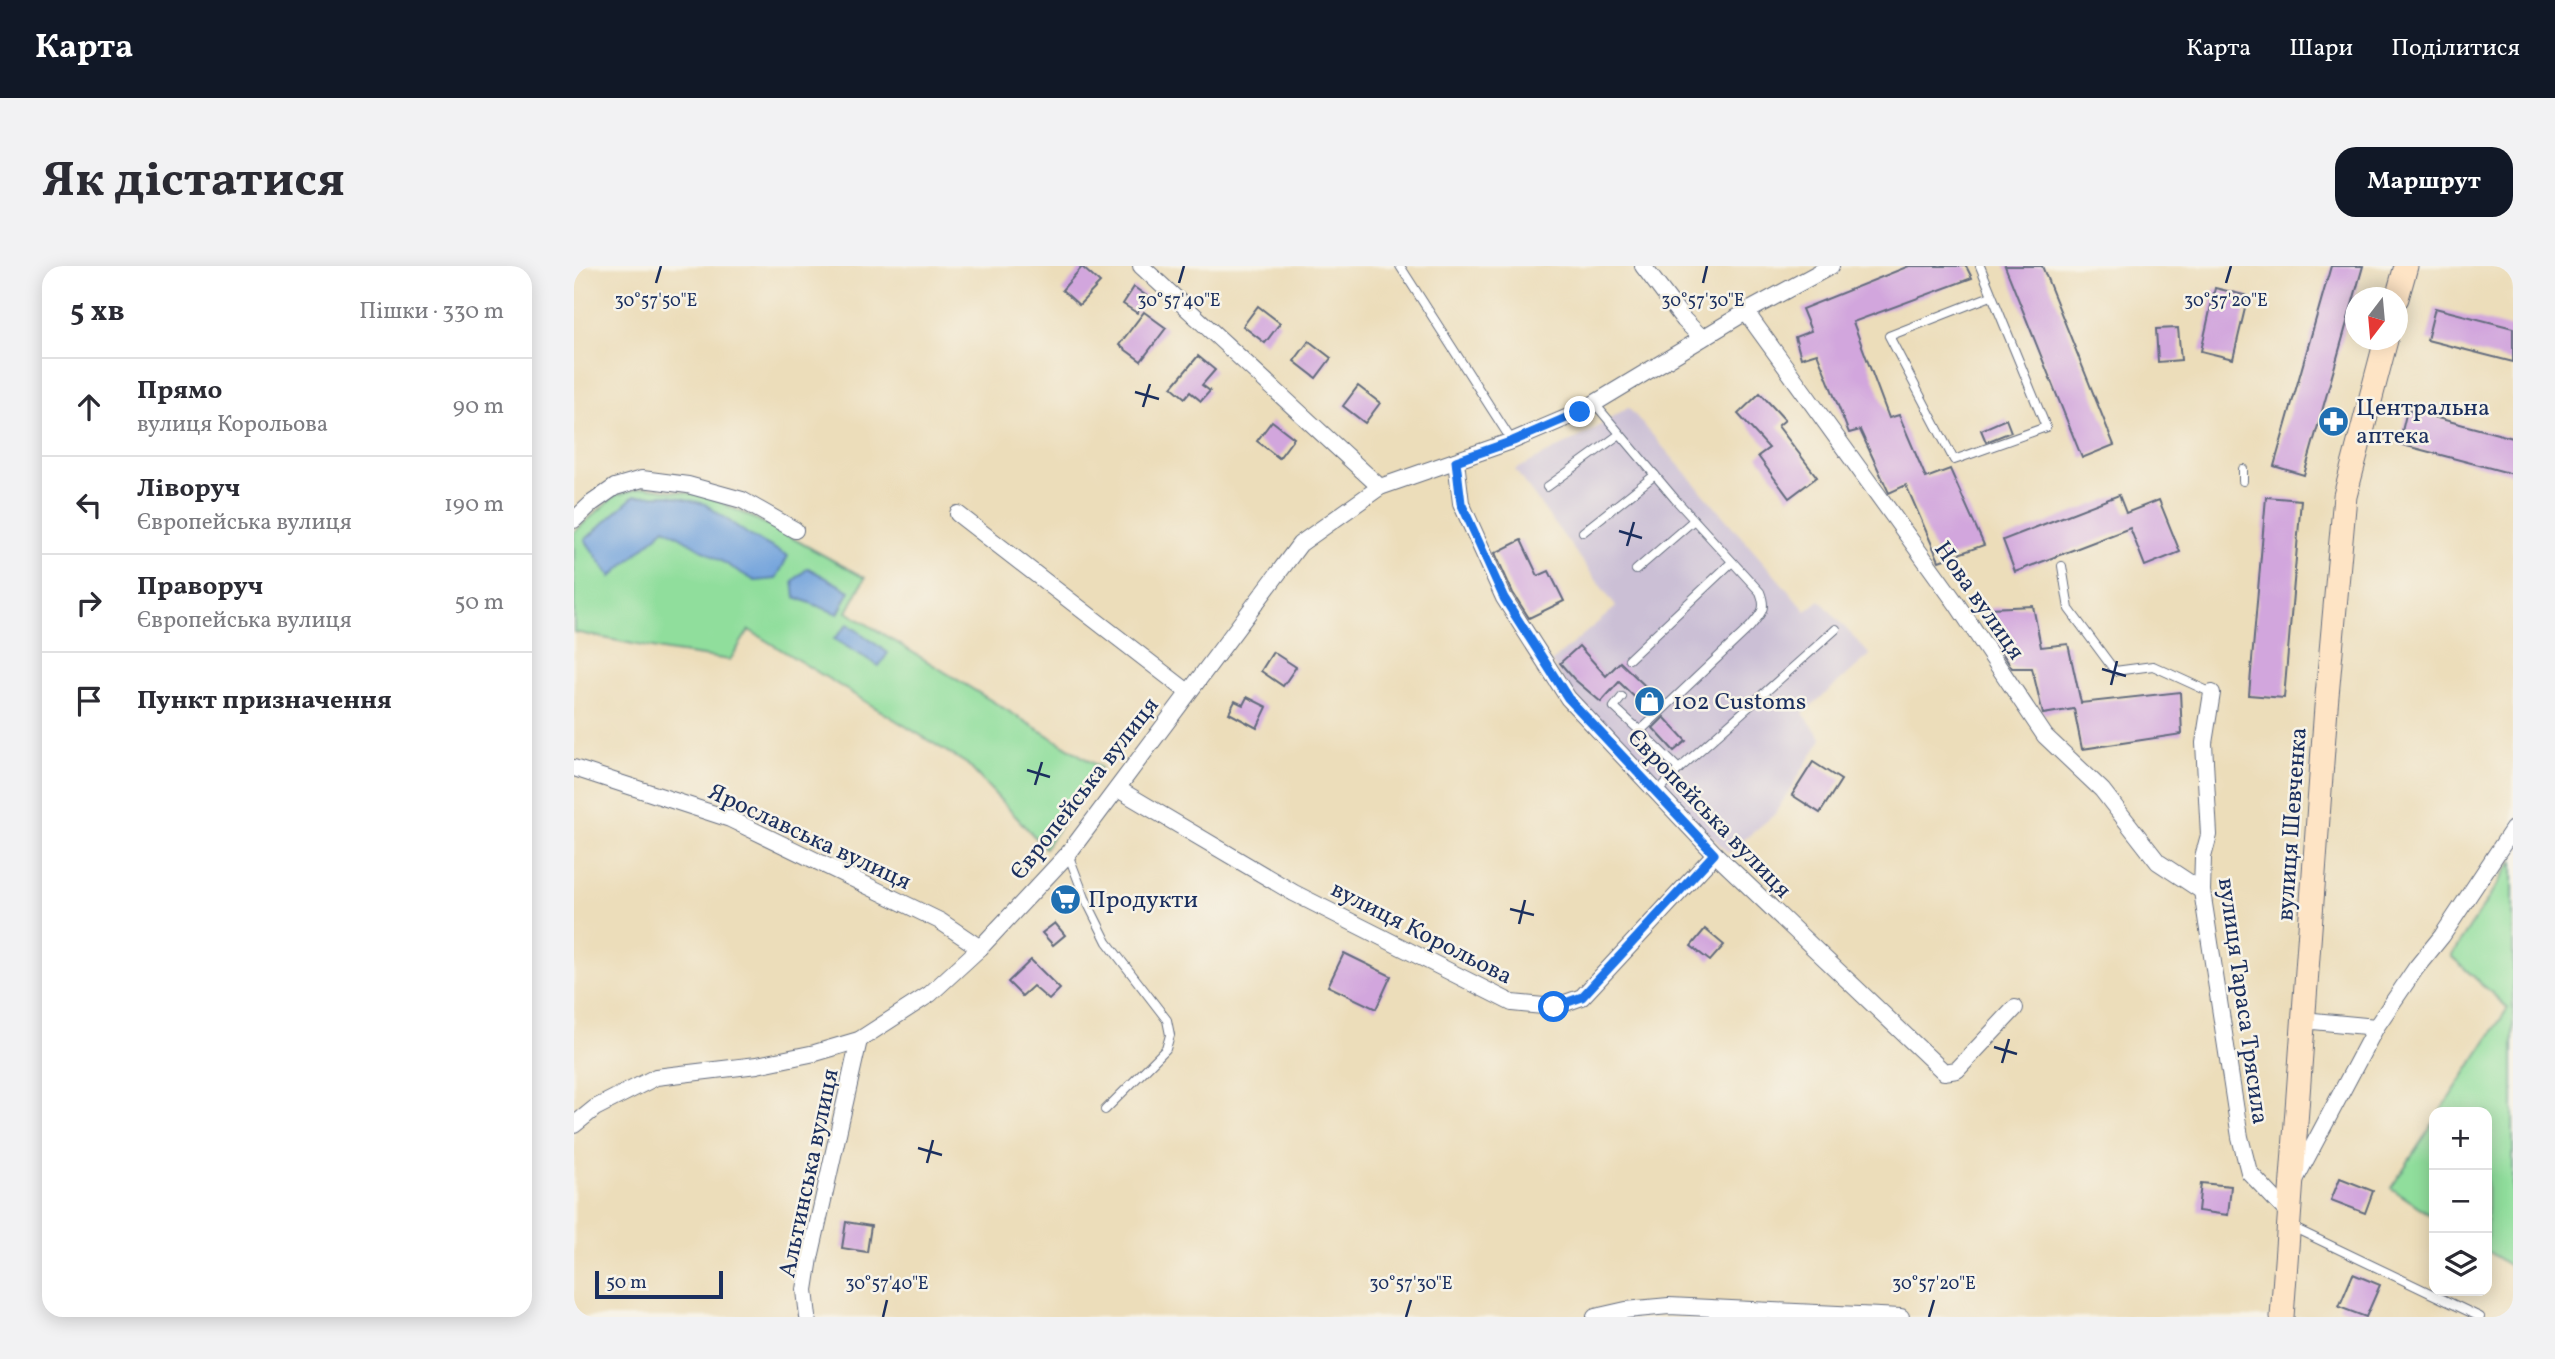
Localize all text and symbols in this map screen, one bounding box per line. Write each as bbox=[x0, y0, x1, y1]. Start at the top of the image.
text: Карта bbox=[35, 26, 133, 72]
text: Карта bbox=[2186, 32, 2251, 66]
text: Шари bbox=[2289, 32, 2353, 66]
text: Поділитися bbox=[2391, 32, 2520, 66]
button: Маршрут bbox=[2335, 147, 2513, 217]
text: Як дістатися bbox=[42, 148, 345, 217]
north arrow bbox=[2345, 287, 2408, 350]
text: 30°57'50"E bbox=[615, 289, 698, 314]
text: 30°57'40"E bbox=[1137, 289, 1221, 314]
text: 30°57'30"E bbox=[1661, 289, 1745, 314]
text: 30°57'20"E bbox=[2184, 289, 2268, 314]
text: 5 хв bbox=[70, 291, 125, 333]
text: Пішки · 330 m bbox=[359, 296, 504, 328]
text: Прямо bbox=[137, 373, 222, 409]
icon: ahead bbox=[70, 388, 108, 426]
text: 90 m bbox=[453, 391, 504, 423]
place label: Центральна аптека bbox=[2356, 392, 2490, 454]
route end bbox=[1564, 396, 1595, 427]
pharmacy icon: Центральна аптека bbox=[2316, 404, 2350, 438]
text: вулиця Корольова bbox=[137, 409, 328, 441]
text: Ліворуч bbox=[137, 471, 240, 507]
icon: left bbox=[70, 486, 108, 524]
text: 190 m bbox=[444, 489, 504, 521]
text: Європейська вулиця bbox=[137, 507, 352, 539]
street label: Нова вулиця bbox=[1925, 535, 2032, 668]
text: Праворуч bbox=[137, 569, 263, 605]
icon: right bbox=[70, 584, 108, 622]
text: 50 m bbox=[455, 587, 504, 619]
text: Європейська вулиця bbox=[137, 605, 352, 637]
icon: arrive bbox=[70, 682, 108, 720]
text: Пункт призначення bbox=[137, 683, 392, 719]
shop icon: 102 Customs bbox=[1633, 684, 1667, 718]
place label: 102 Customs bbox=[1673, 686, 1806, 720]
street label: Європейська вулиця bbox=[1003, 691, 1168, 888]
street label: Європейська вулиця bbox=[1619, 722, 1799, 907]
street label: вулиця Шевченка bbox=[2269, 726, 2317, 922]
street label: Ярославська вулиця bbox=[702, 776, 916, 900]
street label: вулиця Корольова bbox=[1324, 873, 1518, 994]
street label: вулиця Тараса Трясила bbox=[2208, 876, 2276, 1127]
supermarket icon: Продукти bbox=[1048, 882, 1082, 916]
place label: Продукти bbox=[1088, 884, 1198, 918]
route start bbox=[1538, 991, 1569, 1022]
street label: Альтинська вулиця bbox=[771, 1066, 849, 1281]
map controls bbox=[2429, 1107, 2492, 1296]
button: + bbox=[2429, 1107, 2492, 1170]
button: − bbox=[2429, 1170, 2492, 1233]
button: layers bbox=[2429, 1233, 2492, 1296]
scale bar bbox=[595, 1268, 723, 1300]
text: 50 m bbox=[606, 1270, 647, 1296]
text: 30°57'40"E bbox=[845, 1272, 929, 1297]
text: 30°57'30"E bbox=[1369, 1272, 1453, 1297]
text: 30°57'20"E bbox=[1892, 1272, 1976, 1297]

